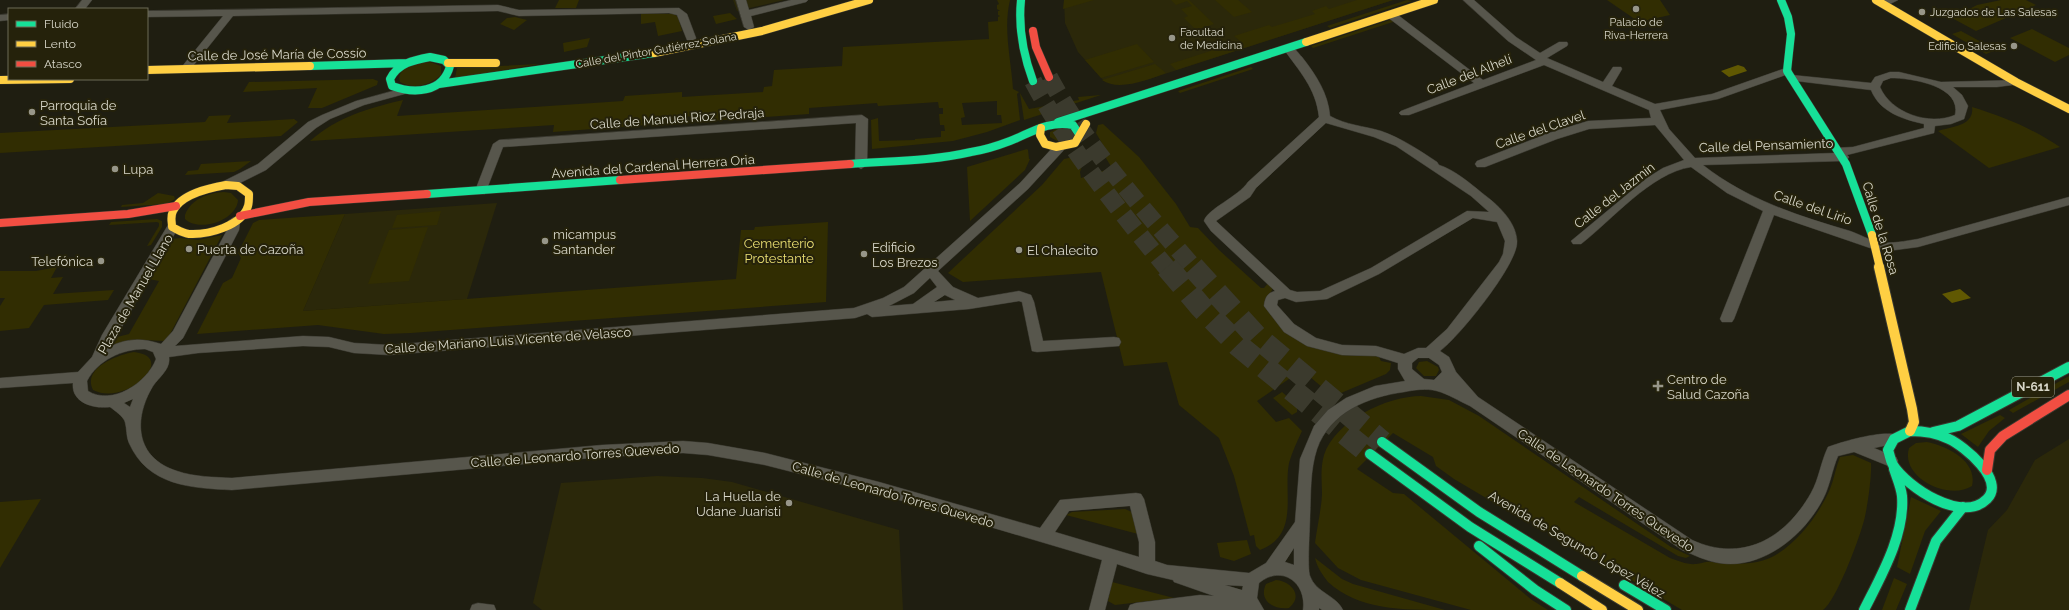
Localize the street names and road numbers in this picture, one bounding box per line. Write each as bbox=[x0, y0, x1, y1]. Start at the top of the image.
street label: Calle del Pintor Gutiérrez Solana bbox=[574, 30, 738, 71]
street label: Calle de José María de Cossío bbox=[187, 45, 367, 64]
street label: Calle del Alhelí bbox=[1425, 51, 1514, 98]
street label: Calle de Manuel Rioz Pedraja bbox=[589, 105, 765, 132]
street label: Calle del Clavel bbox=[1494, 107, 1587, 152]
street label: Calle del Pensamiento bbox=[1698, 136, 1834, 155]
street label: Avenida del Cardenal Herrera Oria bbox=[551, 152, 755, 181]
street label: Calle del Jazmín bbox=[1571, 159, 1657, 231]
street label: Calle de la Rosa bbox=[1859, 180, 1902, 276]
street label: Calle del Lirio bbox=[1772, 187, 1854, 228]
street label: Plaza de Manuel Llano bbox=[95, 231, 176, 357]
street label: Calle de Mariano Luis Vicente de Velasco bbox=[384, 324, 632, 357]
road number: N-611 bbox=[2012, 377, 2054, 397]
street label: Calle de Leonardo Torres Quevedo bbox=[1515, 426, 1697, 555]
street label: Calle de Leonardo Torres Quevedo bbox=[470, 441, 680, 470]
street label: Calle de Leonardo Torres Quevedo bbox=[790, 458, 996, 531]
street label: Avenida de Segundo López Vélez bbox=[1486, 488, 1668, 601]

